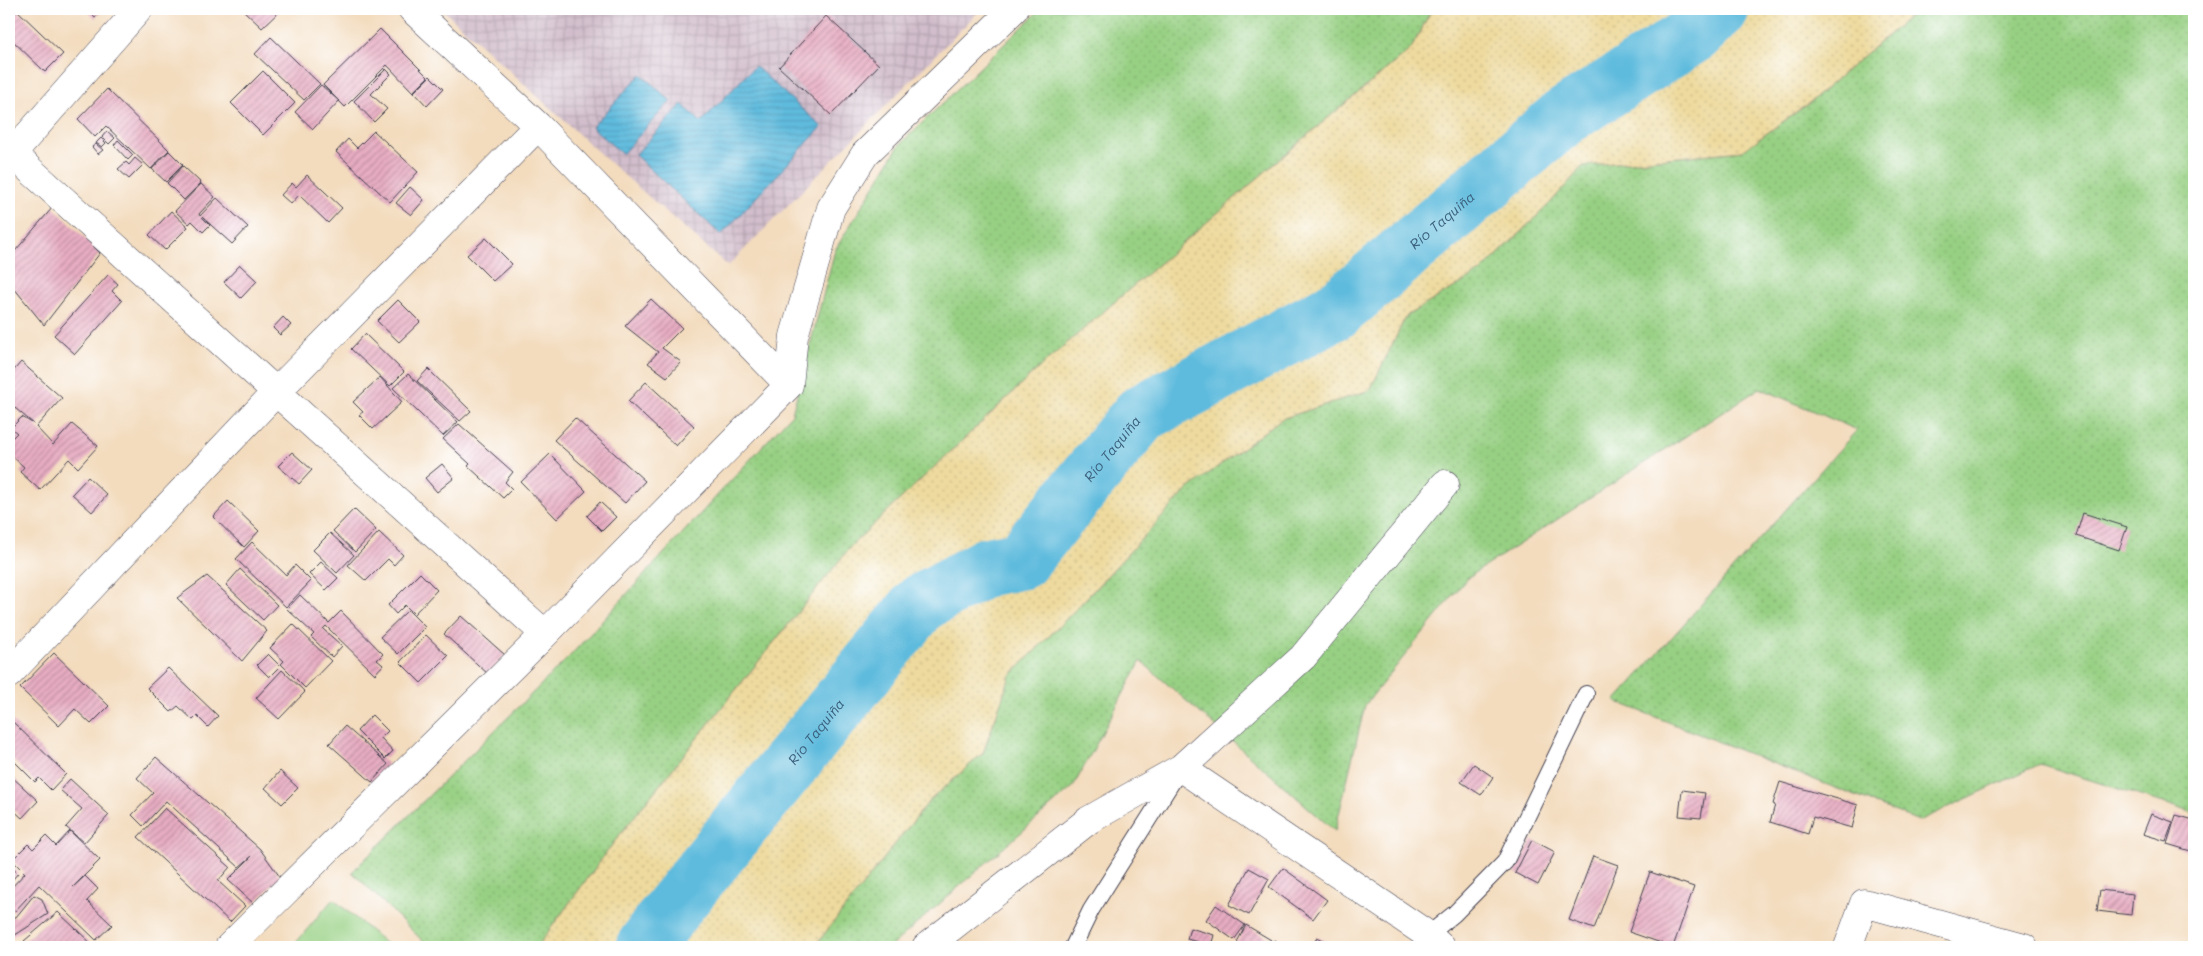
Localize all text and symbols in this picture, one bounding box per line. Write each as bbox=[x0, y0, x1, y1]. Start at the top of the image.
water label: Río Taquiña bbox=[1405, 187, 1479, 253]
water label: Río Taquiña bbox=[1079, 412, 1145, 486]
water label: Río Taquiña bbox=[783, 694, 848, 769]

